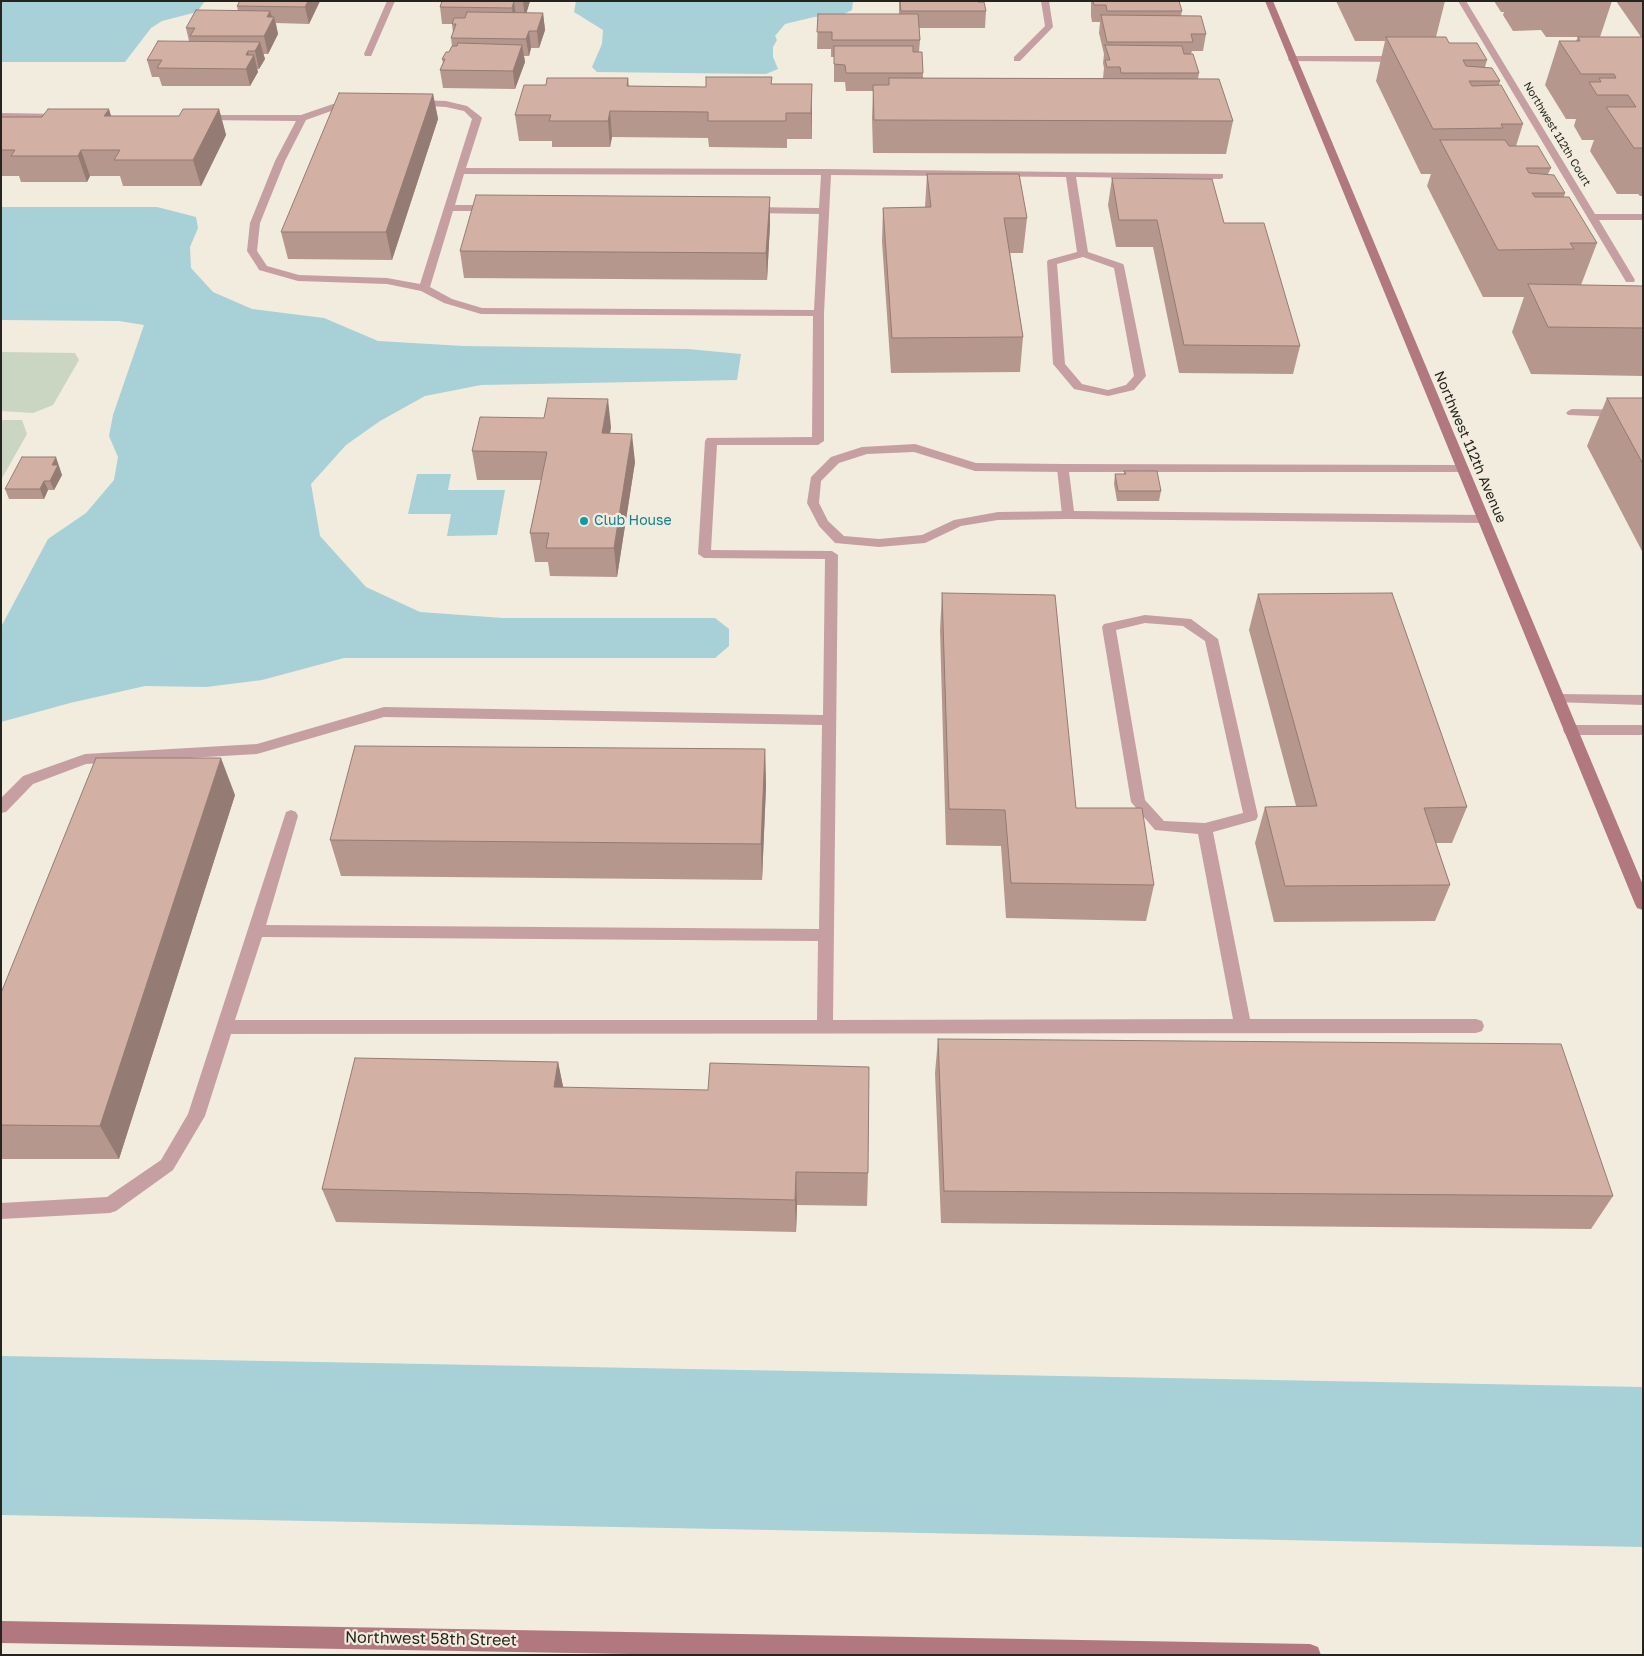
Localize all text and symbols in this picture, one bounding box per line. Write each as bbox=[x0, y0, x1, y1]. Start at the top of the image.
street label: Northwest 112th Court bbox=[1521, 79, 1593, 189]
street label: Northwest 112th Avenue bbox=[1430, 368, 1510, 526]
place label: Club House bbox=[594, 513, 672, 529]
marker: Club House bbox=[578, 515, 590, 527]
street label: Northwest 58th Street bbox=[345, 1628, 517, 1650]

